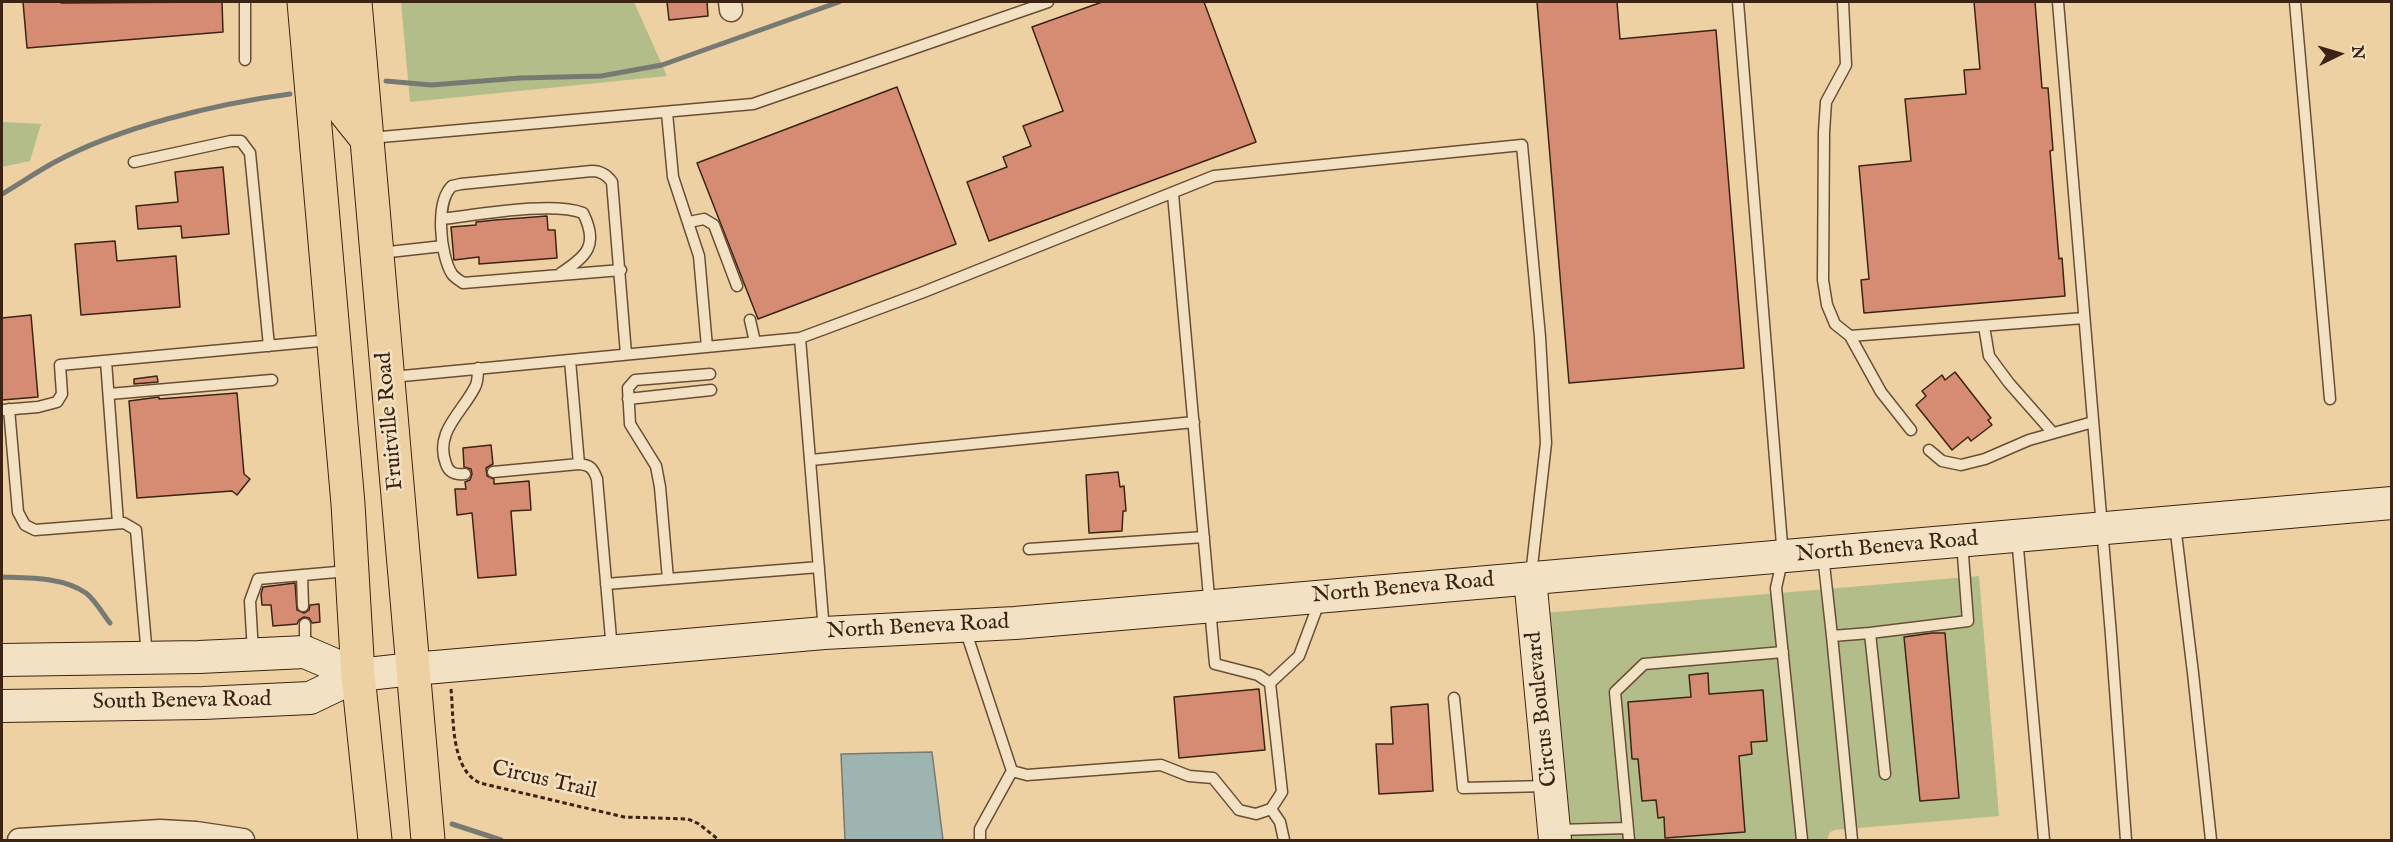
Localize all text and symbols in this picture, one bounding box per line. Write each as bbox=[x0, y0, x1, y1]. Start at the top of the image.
north arrow bbox=[2309, 24, 2369, 84]
text: N bbox=[2346, 45, 2367, 60]
street label: Fruitville Road bbox=[372, 351, 410, 491]
street label: North Beneva Road bbox=[1795, 527, 1979, 569]
street label: North Beneva Road bbox=[1311, 568, 1495, 610]
street label: North Beneva Road bbox=[826, 610, 1010, 646]
street label: Circus Boulevard bbox=[1522, 630, 1564, 788]
street label: South Beneva Road bbox=[92, 687, 272, 717]
street label: Circus Trail bbox=[489, 756, 599, 806]

